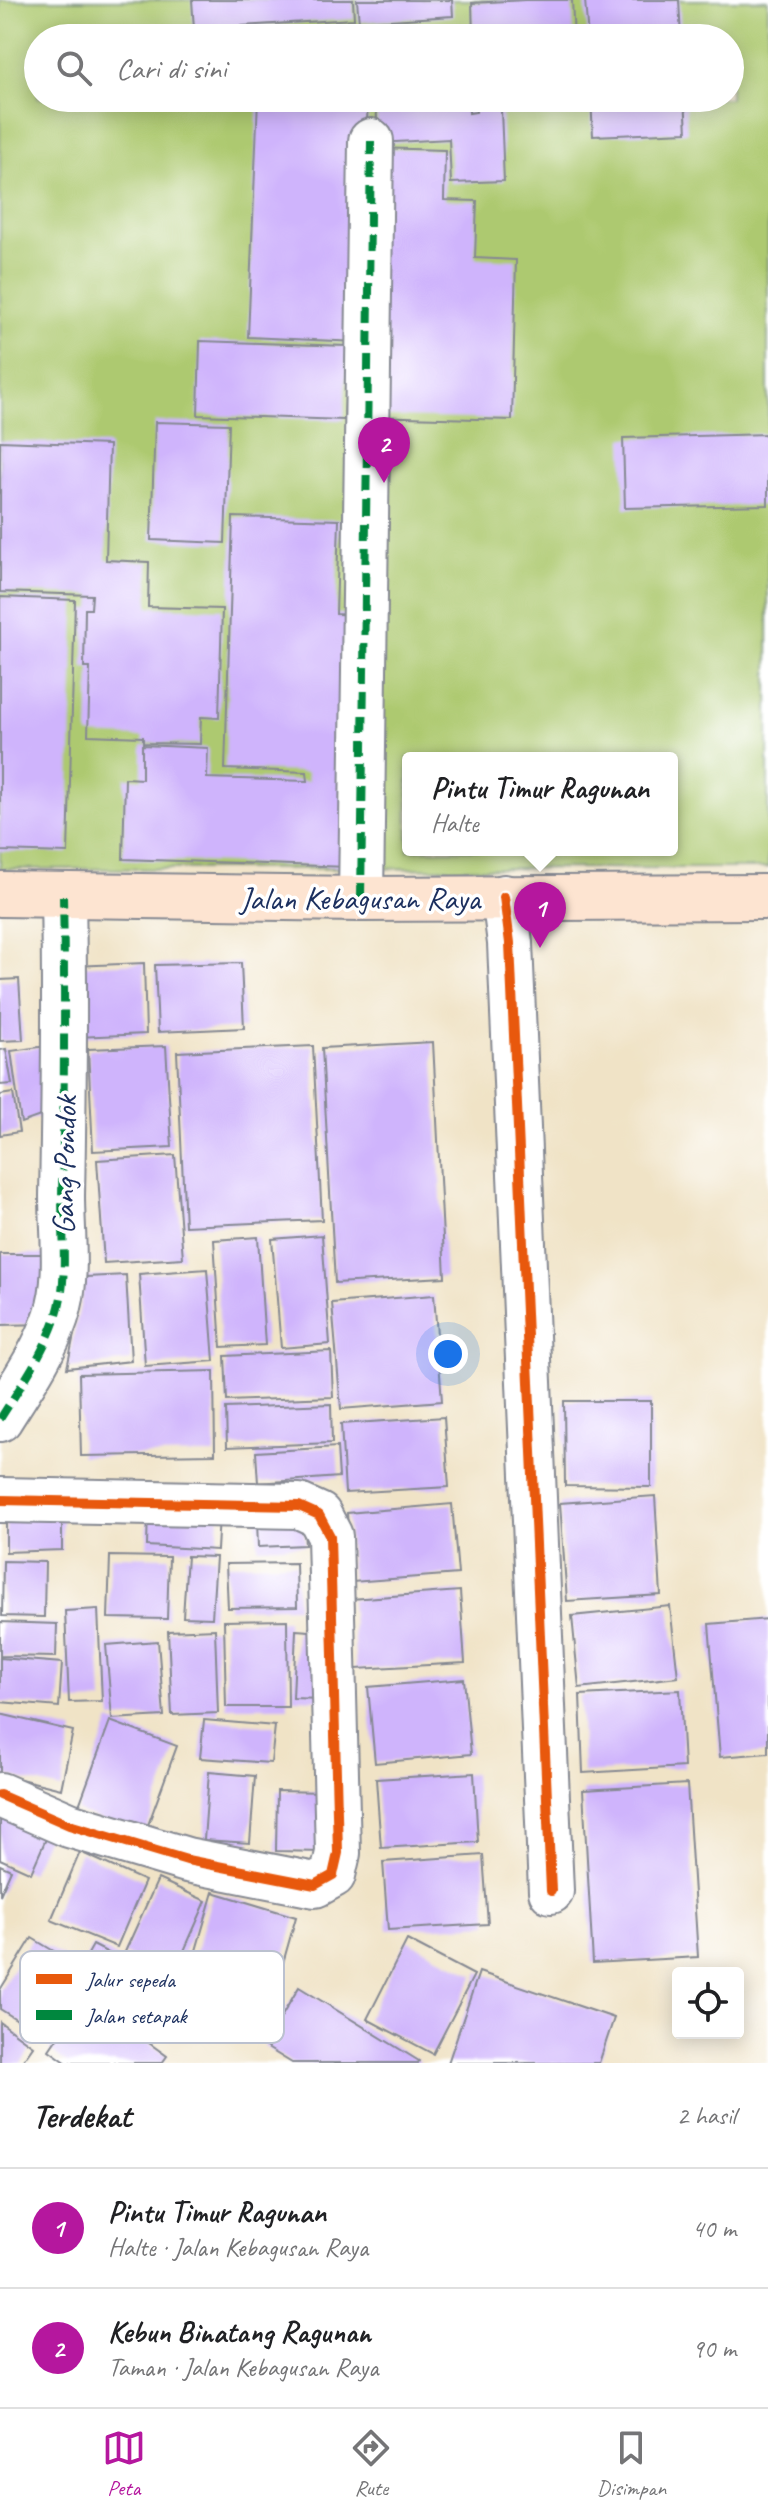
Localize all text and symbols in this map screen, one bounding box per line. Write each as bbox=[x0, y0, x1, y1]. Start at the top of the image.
search box bbox=[24, 24, 744, 112]
icon: search bbox=[52, 46, 96, 90]
text: Cari di sini bbox=[116, 49, 227, 87]
pin: 2 bbox=[358, 417, 410, 483]
popup bbox=[402, 752, 678, 856]
text: Pintu Timur Ragunan bbox=[431, 769, 649, 807]
text: Halte bbox=[431, 807, 478, 840]
street label: Jalan Kebagusan Raya bbox=[238, 878, 482, 919]
pin: 1 bbox=[514, 882, 566, 948]
street label: Gang Pondok bbox=[43, 1093, 86, 1235]
your location bbox=[428, 1334, 468, 1374]
legend bbox=[20, 1951, 284, 2043]
text: Jalur sepeda bbox=[85, 1966, 176, 1994]
map controls bbox=[672, 1967, 744, 2039]
button: locate bbox=[672, 1967, 744, 2039]
text: Jalan setapak bbox=[85, 2002, 189, 2030]
text: Terdekat bbox=[32, 2094, 131, 2137]
text: 2 hasil bbox=[676, 2099, 736, 2132]
text: Pintu Timur Ragunan bbox=[108, 2193, 326, 2231]
text: 1 bbox=[52, 2212, 64, 2245]
text: 40 m bbox=[692, 2212, 736, 2245]
text: Halte · Jalan Kebagusan Raya bbox=[108, 2231, 368, 2264]
text: Kebun Binatang Ragunan bbox=[108, 2313, 371, 2351]
text: 2 bbox=[52, 2332, 64, 2365]
text: 90 m bbox=[692, 2332, 736, 2365]
text: Taman · Jalan Kebagusan Raya bbox=[108, 2351, 378, 2384]
tab: Peta bbox=[102, 2426, 146, 2502]
tab: Rute bbox=[349, 2426, 393, 2502]
tab: Disimpan bbox=[597, 2426, 666, 2502]

